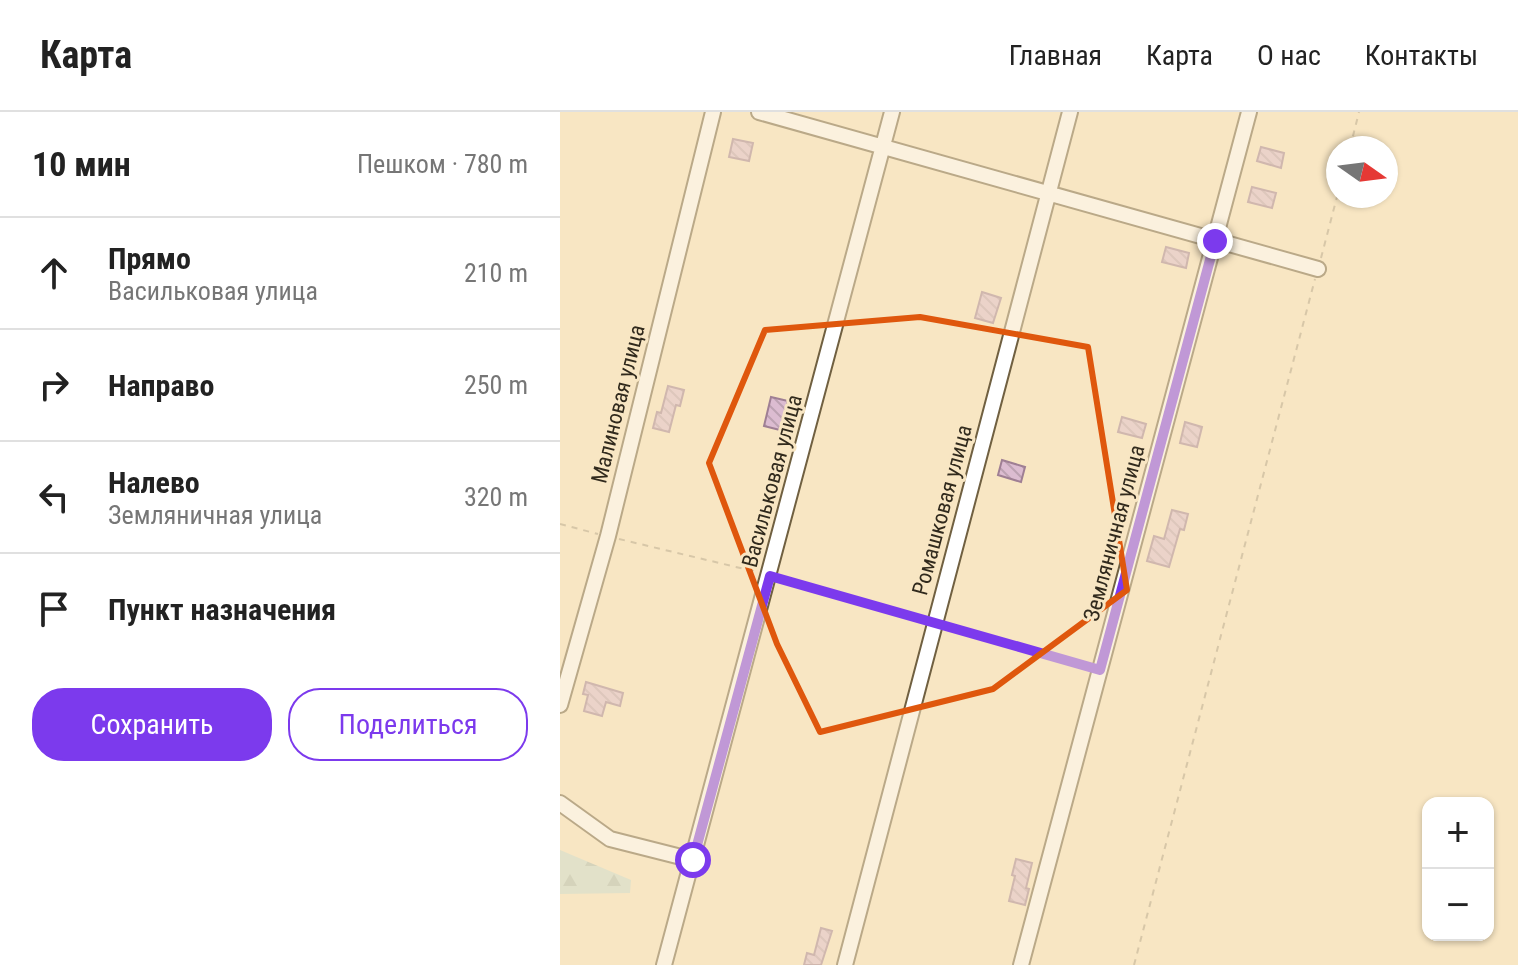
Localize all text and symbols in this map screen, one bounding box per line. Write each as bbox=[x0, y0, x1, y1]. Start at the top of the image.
text: Карта bbox=[40, 33, 132, 77]
text: Главная bbox=[1009, 39, 1102, 72]
text: Карта bbox=[1146, 39, 1213, 72]
text: О нас bbox=[1257, 39, 1321, 72]
text: Контакты bbox=[1365, 39, 1478, 72]
north arrow bbox=[1326, 136, 1398, 208]
text: 10 мин bbox=[32, 144, 131, 184]
text: Пешком · 780 m bbox=[357, 149, 528, 179]
route end bbox=[1197, 223, 1233, 259]
text: Прямо bbox=[108, 241, 191, 276]
icon: ahead bbox=[32, 251, 76, 295]
text: 210 m bbox=[464, 258, 528, 288]
text: Васильковая улица bbox=[108, 276, 318, 306]
street label: Малиновая улица bbox=[586, 322, 650, 486]
icon: right bbox=[32, 363, 76, 407]
text: Направо bbox=[108, 368, 214, 403]
text: 250 m bbox=[464, 370, 528, 400]
street label: Васильковая улица bbox=[737, 392, 807, 570]
street label: Ромашковая улица bbox=[907, 422, 977, 598]
street label: Земляничная улица bbox=[1078, 442, 1150, 624]
text: Налево bbox=[108, 465, 200, 500]
icon: left bbox=[32, 475, 76, 519]
text: 320 m bbox=[464, 482, 528, 512]
text: Земляничная улица bbox=[108, 500, 322, 530]
icon: arrive bbox=[32, 587, 76, 631]
text: Пункт назначения bbox=[108, 592, 336, 627]
button: Сохранить bbox=[32, 688, 272, 761]
button: Поделиться bbox=[288, 688, 528, 761]
map controls bbox=[1422, 797, 1494, 941]
button: + bbox=[1422, 797, 1494, 869]
route start bbox=[675, 842, 711, 878]
button: − bbox=[1422, 869, 1494, 941]

